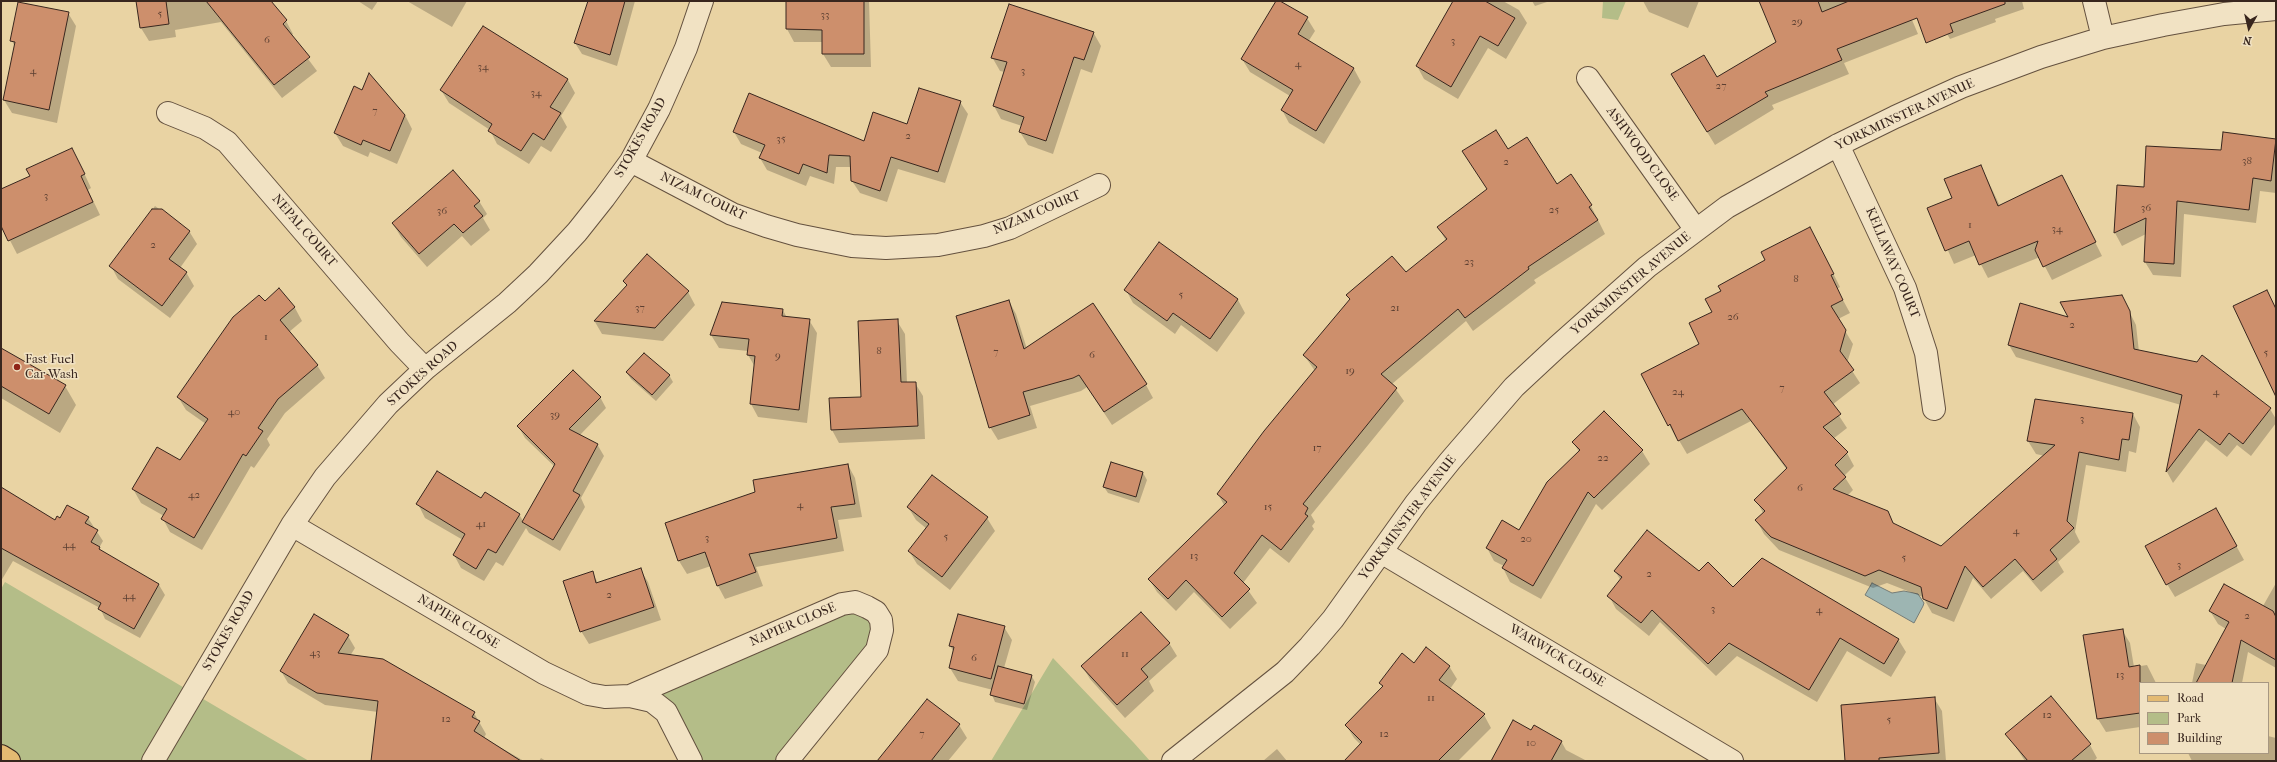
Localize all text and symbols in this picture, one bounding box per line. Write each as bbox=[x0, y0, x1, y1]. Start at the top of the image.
house number: 5 bbox=[158, 7, 162, 21]
house number: 33 bbox=[820, 8, 830, 22]
north arrow bbox=[2229, 8, 2269, 48]
house number: 29 bbox=[1791, 15, 1803, 29]
house number: 6 bbox=[264, 33, 270, 47]
text: N bbox=[2242, 33, 2252, 47]
house number: 3 bbox=[1451, 34, 1455, 48]
house number: 4 bbox=[1295, 57, 1301, 71]
house number: 34 bbox=[477, 60, 489, 74]
house number: 4 bbox=[30, 64, 36, 78]
house number: 3 bbox=[1021, 64, 1025, 78]
street label: YORKMINSTER AVENUE bbox=[1833, 76, 1977, 154]
house number: 27 bbox=[1716, 79, 1726, 93]
house number: 34 bbox=[530, 86, 542, 100]
street label: STOKES ROAD bbox=[612, 95, 670, 181]
house number: 7 bbox=[372, 104, 378, 118]
street label: ASHWOOD CLOSE bbox=[1603, 104, 1681, 204]
house number: 2 bbox=[905, 129, 911, 143]
house number: 35 bbox=[776, 132, 786, 146]
house number: 38 bbox=[2242, 154, 2252, 168]
house number: 2 bbox=[1503, 155, 1509, 169]
street label: NIZAM COURT bbox=[658, 169, 748, 225]
street label: NIZAM COURT bbox=[991, 188, 1083, 238]
house number: 3 bbox=[44, 189, 48, 203]
street label: NEPAL COURT bbox=[268, 192, 340, 270]
house number: 36 bbox=[2141, 201, 2151, 215]
house number: 25 bbox=[1549, 203, 1559, 217]
house number: 36 bbox=[437, 204, 447, 218]
street label: KELLAWAY COURT bbox=[1862, 205, 1922, 321]
house number: 1 bbox=[1968, 218, 1972, 232]
house number: 34 bbox=[2051, 222, 2063, 236]
street label: YORKMINSTER AVENUE bbox=[1568, 229, 1694, 339]
house number: 2 bbox=[150, 238, 156, 252]
house number: 23 bbox=[1464, 255, 1474, 269]
house number: 8 bbox=[1793, 272, 1799, 286]
house number: 5 bbox=[1179, 288, 1183, 302]
house number: 37 bbox=[635, 301, 645, 315]
house number: 21 bbox=[1390, 301, 1400, 315]
house number: 26 bbox=[1727, 310, 1739, 324]
house number: 2 bbox=[2069, 318, 2075, 332]
house number: 1 bbox=[264, 330, 268, 344]
street label: STOKES ROAD bbox=[384, 338, 462, 410]
house number: 8 bbox=[876, 344, 882, 358]
house number: 7 bbox=[993, 345, 999, 359]
house number: 5 bbox=[2264, 346, 2268, 360]
house number: 6 bbox=[1089, 348, 1095, 362]
house number: 9 bbox=[775, 349, 781, 363]
place label: Fast Fuel Car Wash bbox=[25, 352, 78, 383]
marker: Fast Fuel Car Wash bbox=[12, 362, 22, 372]
house number: 19 bbox=[1345, 364, 1355, 378]
house number: 7 bbox=[1779, 381, 1785, 395]
house number: 24 bbox=[1672, 385, 1684, 399]
house number: 4 bbox=[2213, 385, 2219, 399]
house number: 40 bbox=[228, 405, 240, 419]
house number: 39 bbox=[550, 408, 560, 422]
house number: 3 bbox=[2080, 412, 2084, 426]
house number: 17 bbox=[1312, 441, 1322, 455]
house number: 22 bbox=[1597, 451, 1609, 465]
street label: YORKMINSTER AVENUE bbox=[1356, 453, 1460, 583]
house number: 6 bbox=[1797, 481, 1803, 495]
house number: 42 bbox=[188, 488, 200, 502]
house number: 4 bbox=[797, 498, 803, 512]
house number: 15 bbox=[1264, 500, 1272, 514]
house number: 41 bbox=[476, 517, 486, 531]
house number: 4 bbox=[2013, 524, 2019, 538]
house number: 5 bbox=[944, 530, 948, 544]
house number: 3 bbox=[705, 531, 709, 545]
house number: 20 bbox=[1520, 532, 1532, 546]
house number: 44 bbox=[62, 538, 76, 552]
house number: 13 bbox=[1190, 549, 1198, 563]
house number: 5 bbox=[1902, 551, 1906, 565]
house number: 3 bbox=[2177, 558, 2181, 572]
house number: 2 bbox=[1646, 567, 1652, 581]
street label: STOKES ROAD bbox=[200, 588, 258, 674]
house number: 2 bbox=[606, 588, 612, 602]
house number: 44 bbox=[122, 589, 136, 603]
street label: NAPIER CLOSE bbox=[414, 591, 502, 653]
street label: NAPIER CLOSE bbox=[747, 600, 839, 650]
house number: 3 bbox=[1711, 602, 1715, 616]
house number: 4 bbox=[1816, 603, 1822, 617]
house number: 2 bbox=[2244, 609, 2250, 623]
street label: WARWICK CLOSE bbox=[1506, 621, 1608, 691]
house number: 43 bbox=[309, 646, 321, 660]
house number: 11 bbox=[1121, 647, 1129, 661]
house number: 6 bbox=[971, 651, 977, 665]
house number: 13 bbox=[2116, 668, 2124, 682]
legend bbox=[2139, 682, 2269, 754]
house number: 11 bbox=[1427, 691, 1435, 705]
text: Road bbox=[2177, 691, 2204, 705]
house number: 12 bbox=[2042, 708, 2052, 722]
text: Park bbox=[2177, 711, 2201, 725]
house number: 12 bbox=[441, 712, 451, 726]
house number: 5 bbox=[1887, 713, 1891, 727]
house number: 7 bbox=[919, 727, 925, 741]
house number: 12 bbox=[1379, 727, 1389, 741]
text: Building bbox=[2177, 731, 2222, 745]
house number: 10 bbox=[1526, 736, 1536, 750]

